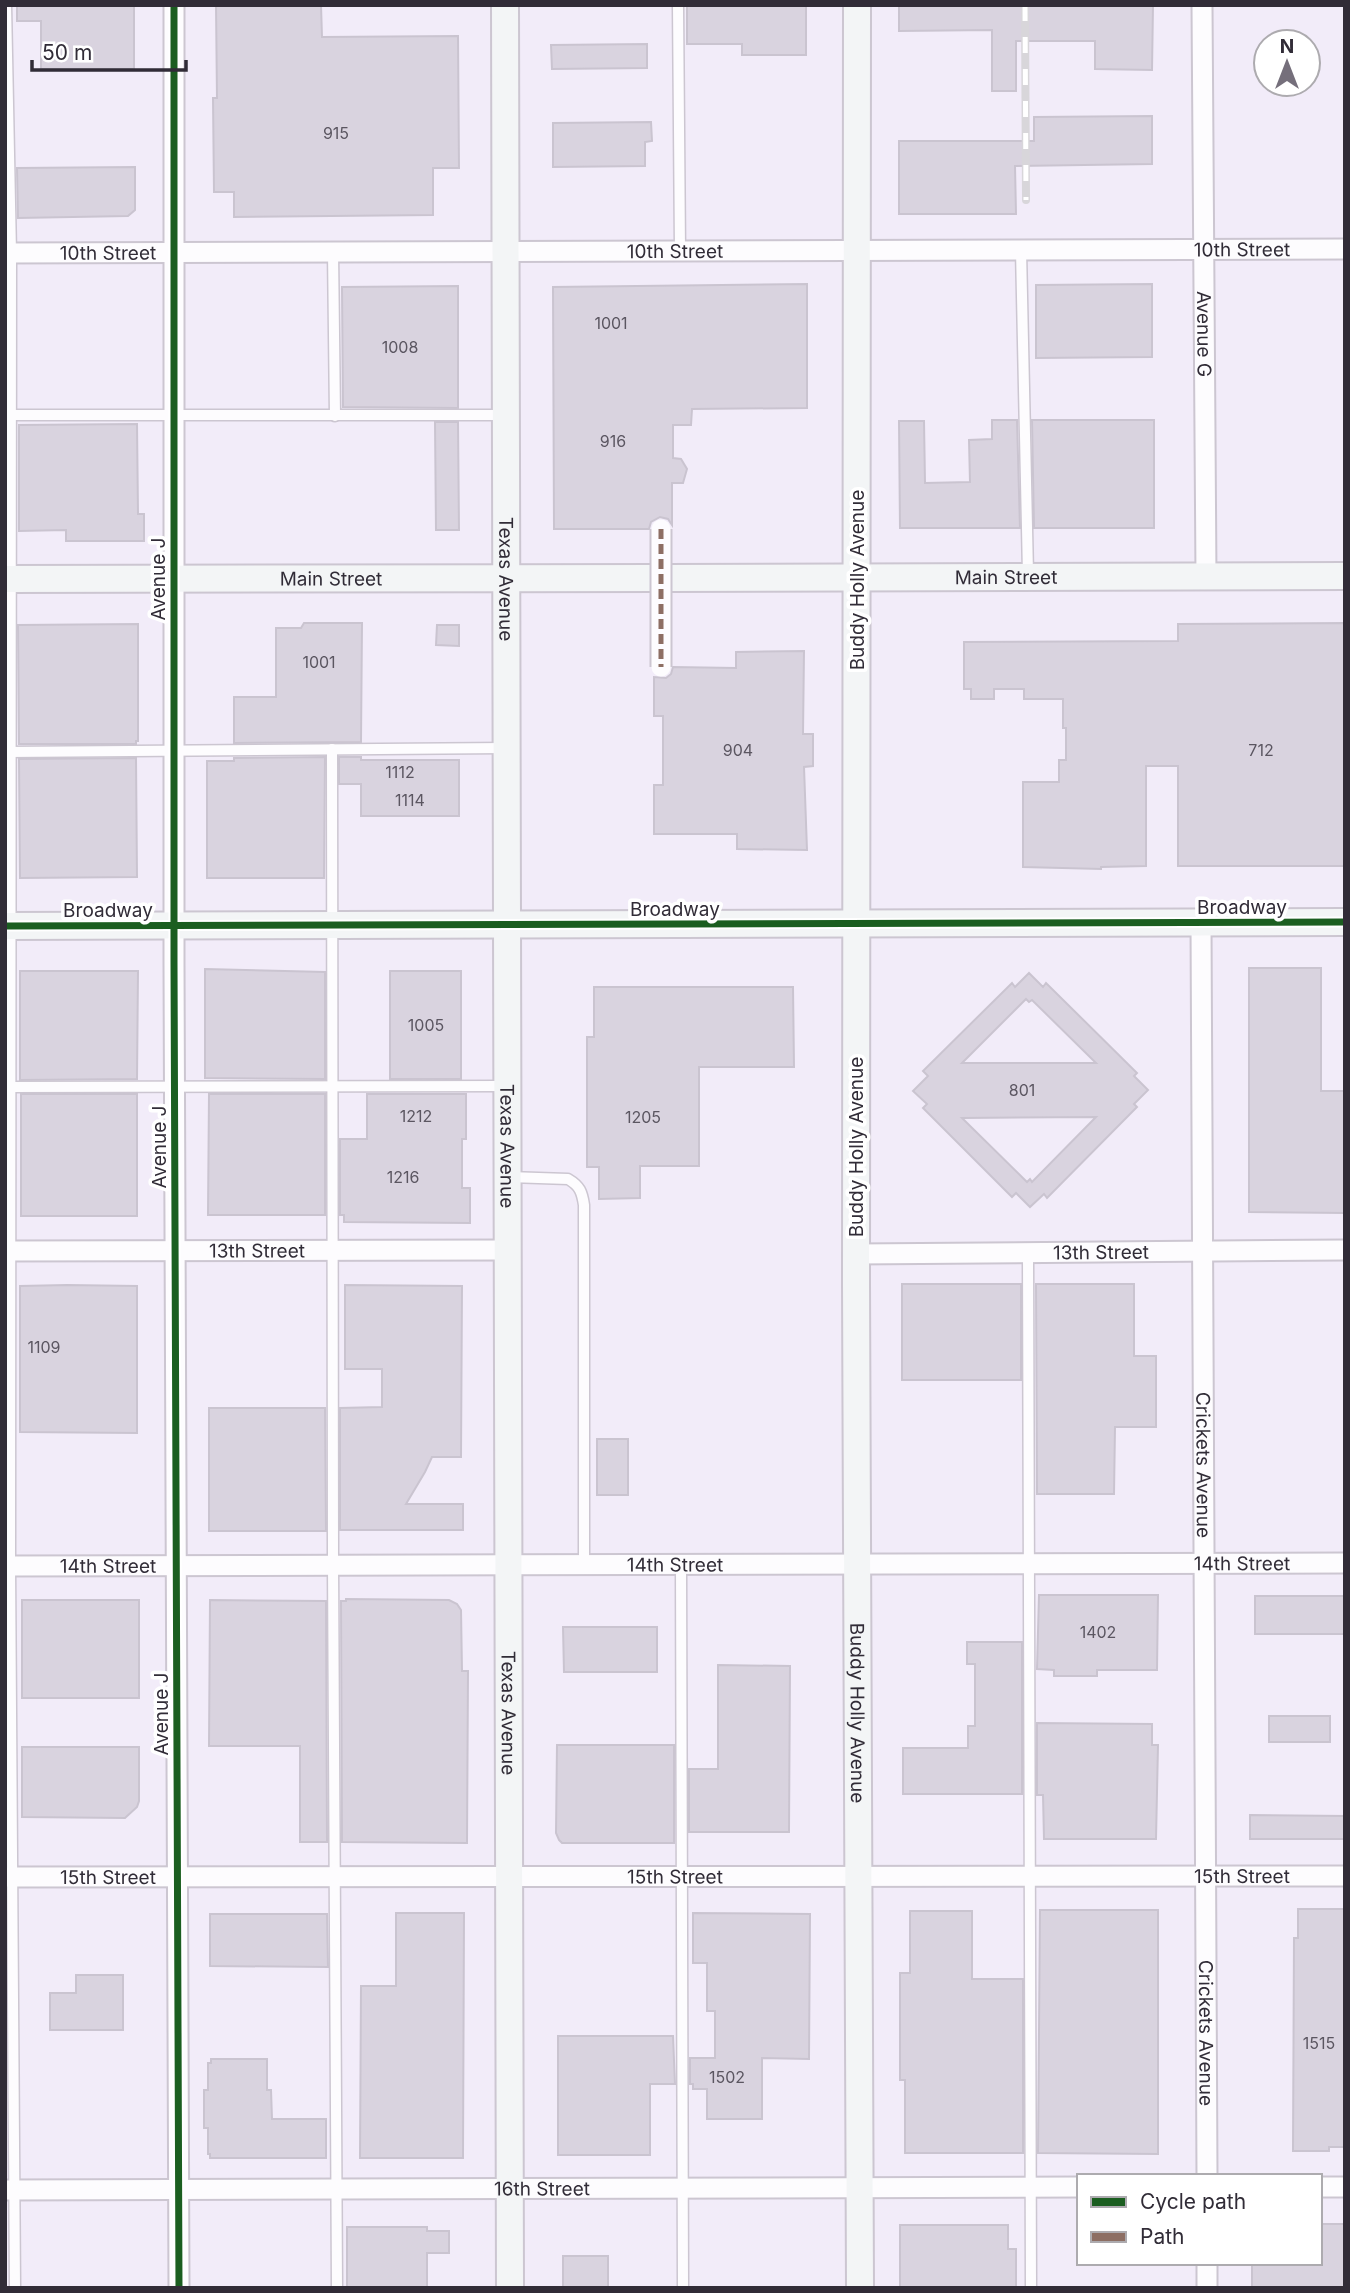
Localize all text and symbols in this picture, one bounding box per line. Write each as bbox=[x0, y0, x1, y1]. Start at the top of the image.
scale bar bbox=[32, 28, 186, 72]
north arrow bbox=[1252, 28, 1322, 98]
text: N bbox=[1280, 35, 1294, 58]
text: 50 m bbox=[42, 40, 92, 65]
house number: 915 bbox=[323, 123, 349, 143]
street label: 10th Street bbox=[1194, 238, 1290, 261]
street label: 10th Street bbox=[627, 240, 723, 263]
street label: 10th Street bbox=[60, 242, 156, 265]
street label: Avenue G bbox=[1192, 291, 1216, 377]
house number: 1001 bbox=[594, 313, 628, 333]
house number: 1008 bbox=[382, 337, 418, 357]
house number: 916 bbox=[600, 431, 626, 451]
street label: Buddy Holly Avenue bbox=[846, 490, 869, 670]
street label: Texas Avenue bbox=[494, 517, 517, 641]
street label: Avenue J bbox=[147, 538, 170, 620]
street label: Main Street bbox=[955, 566, 1057, 589]
street label: Main Street bbox=[280, 567, 382, 591]
house number: 1001 bbox=[302, 652, 336, 672]
house number: 904 bbox=[723, 740, 753, 760]
house number: 712 bbox=[1248, 740, 1274, 760]
house number: 1112 bbox=[385, 762, 415, 782]
house number: 1114 bbox=[395, 790, 425, 810]
street label: Broadway bbox=[1197, 896, 1287, 919]
street label: Broadway bbox=[630, 898, 720, 921]
street label: Broadway bbox=[63, 899, 153, 922]
house number: 1005 bbox=[408, 1015, 444, 1035]
street label: Buddy Holly Avenue bbox=[845, 1057, 868, 1237]
house number: 801 bbox=[1009, 1080, 1035, 1100]
street label: Texas Avenue bbox=[495, 1084, 519, 1208]
street label: Avenue J bbox=[148, 1106, 171, 1188]
house number: 1212 bbox=[400, 1106, 432, 1126]
house number: 1205 bbox=[625, 1107, 661, 1127]
house number: 1216 bbox=[387, 1167, 419, 1187]
street label: 13th Street bbox=[209, 1239, 305, 1263]
street label: 13th Street bbox=[1053, 1241, 1149, 1264]
house number: 1109 bbox=[27, 1337, 61, 1357]
street label: Crickets Avenue bbox=[1191, 1392, 1215, 1538]
street label: 14th Street bbox=[1194, 1552, 1290, 1575]
street label: 14th Street bbox=[627, 1553, 723, 1577]
street label: 14th Street bbox=[60, 1555, 156, 1578]
house number: 1402 bbox=[1080, 1622, 1116, 1642]
street label: Buddy Holly Avenue bbox=[845, 1623, 869, 1803]
street label: Texas Avenue bbox=[497, 1651, 520, 1775]
street label: Avenue J bbox=[150, 1673, 173, 1755]
street label: 15th Street bbox=[627, 1865, 723, 1889]
street label: 15th Street bbox=[1194, 1865, 1290, 1888]
street label: 15th Street bbox=[60, 1866, 156, 1889]
street label: Crickets Avenue bbox=[1194, 1960, 1218, 2106]
house number: 1515 bbox=[1303, 2033, 1335, 2053]
house number: 1502 bbox=[709, 2067, 745, 2087]
legend bbox=[1077, 2174, 1322, 2265]
street label: 16th Street bbox=[494, 2177, 590, 2201]
text: Cycle path bbox=[1140, 2189, 1246, 2214]
text: Path bbox=[1140, 2224, 1185, 2249]

